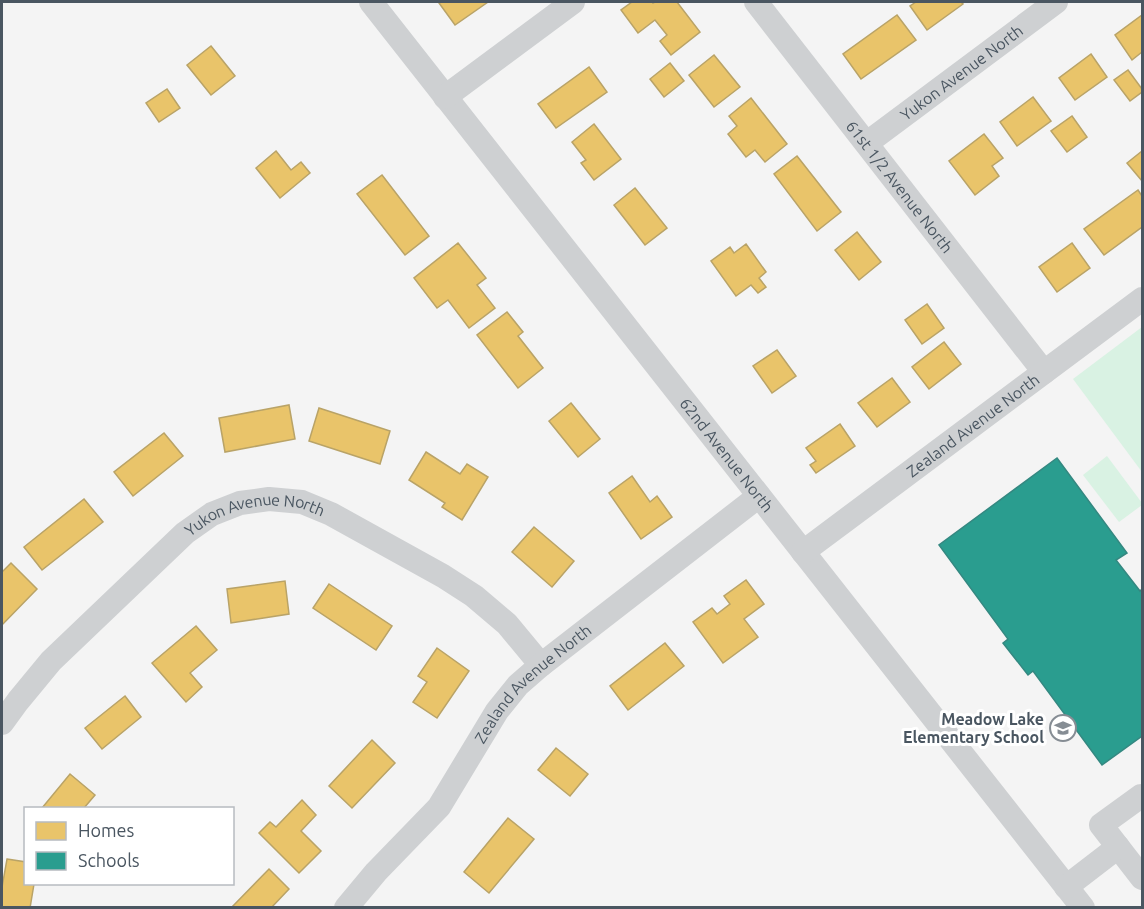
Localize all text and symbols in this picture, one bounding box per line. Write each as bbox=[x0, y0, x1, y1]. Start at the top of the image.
street label: Yukon Avenue North bbox=[897, 21, 1026, 124]
street label: 61st 1/2 Avenue North bbox=[843, 117, 957, 256]
street label: Zealand Avenue North bbox=[903, 370, 1043, 480]
street label: 62nd Avenue North bbox=[677, 394, 777, 516]
street label: Yukon Avenue North bbox=[181, 490, 328, 539]
street label: Zealand Avenue North bbox=[471, 621, 595, 746]
place label: Meadow Lake Elementary School bbox=[903, 710, 1044, 746]
school or university icon: Meadow Lake Elementary School bbox=[1048, 713, 1078, 743]
legend bbox=[24, 807, 234, 885]
text: Homes bbox=[78, 820, 135, 840]
text: Schools bbox=[78, 850, 140, 870]

